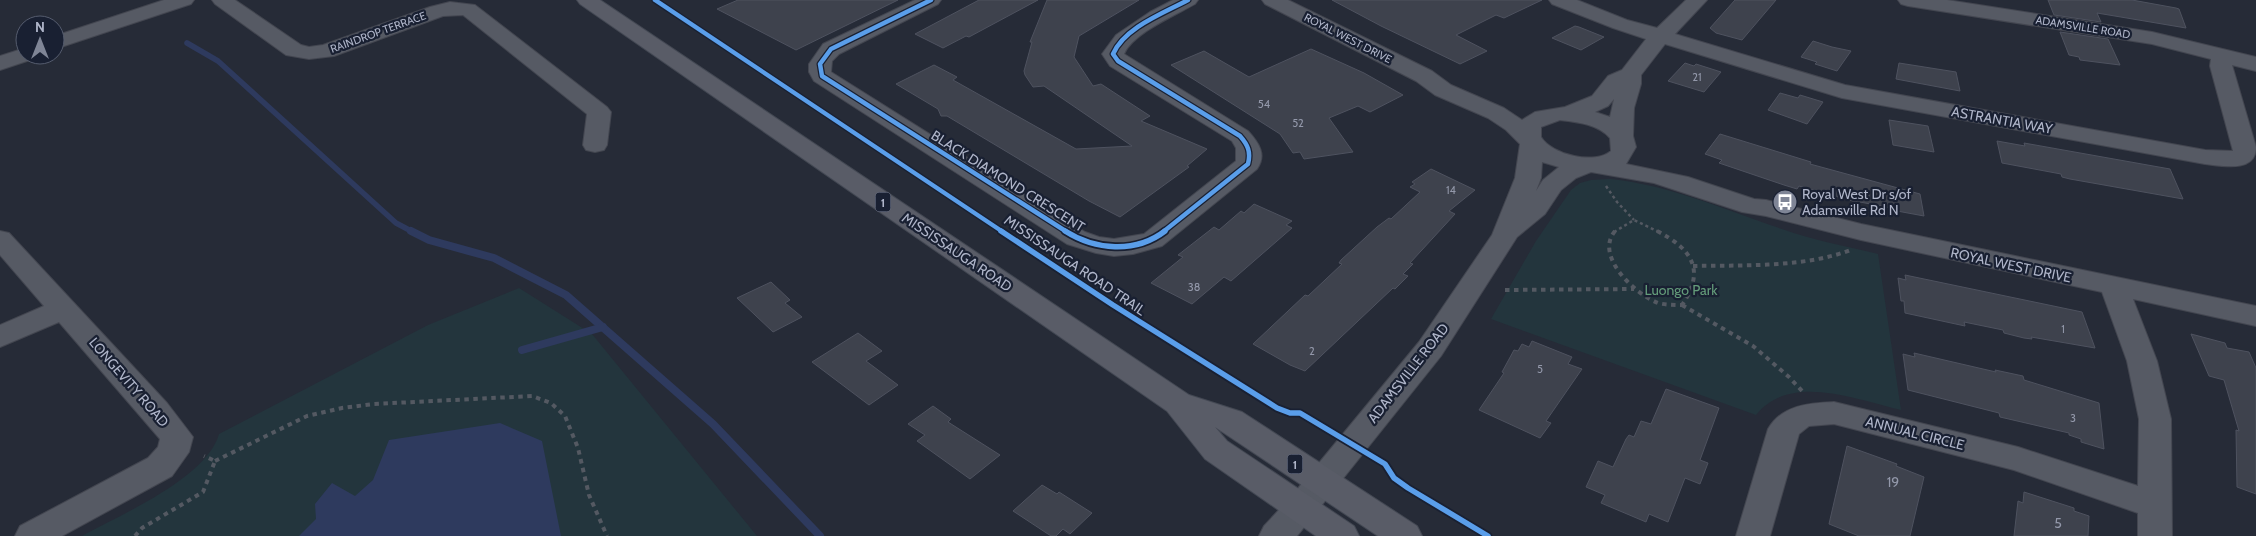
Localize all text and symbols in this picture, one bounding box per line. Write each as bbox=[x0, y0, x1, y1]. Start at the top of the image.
street label: RAINDROP TERRACE bbox=[328, 8, 428, 56]
street label: ROYAL WEST DRIVE bbox=[1302, 10, 1394, 66]
street label: ADAMSVILLE ROAD bbox=[2035, 13, 2131, 41]
north arrow bbox=[15, 15, 65, 65]
text: N bbox=[35, 18, 45, 36]
house number: 21 bbox=[1692, 70, 1702, 84]
house number: 54 bbox=[1258, 97, 1271, 111]
street label: ASTRANTIA WAY bbox=[1950, 102, 2055, 138]
house number: 52 bbox=[1292, 116, 1304, 130]
street label: BLACK DIAMOND CRESCENT bbox=[928, 126, 1089, 236]
house number: 14 bbox=[1446, 183, 1457, 197]
place label: Royal West Dr s/of Adamsville Rd N bbox=[1802, 185, 1911, 219]
bus stop icon: Royal West Dr s/of Adamsville Rd N bbox=[1772, 189, 1798, 215]
road number: 1 bbox=[876, 192, 890, 212]
street label: MISSISSAUGA ROAD bbox=[899, 209, 1015, 295]
street label: MISSISSAUGA ROAD TRAIL bbox=[1001, 211, 1149, 319]
street label: ROYAL WEST DRIVE bbox=[1949, 243, 2073, 287]
house number: 38 bbox=[1188, 280, 1200, 294]
park label: Luongo Park bbox=[1645, 281, 1718, 299]
street label: ADAMSVILLE ROAD bbox=[1363, 320, 1453, 426]
house number: 1 bbox=[2061, 322, 2065, 336]
street label: LONGEVITY ROAD bbox=[85, 333, 173, 431]
house number: 2 bbox=[1309, 344, 1315, 358]
house number: 5 bbox=[1537, 362, 1543, 376]
house number: 3 bbox=[2070, 411, 2076, 425]
street label: ANNUAL CIRCLE bbox=[1864, 412, 1966, 454]
road number: 1 bbox=[1288, 454, 1302, 474]
house number: 19 bbox=[1887, 473, 1899, 491]
house number: 5 bbox=[2054, 514, 2062, 532]

